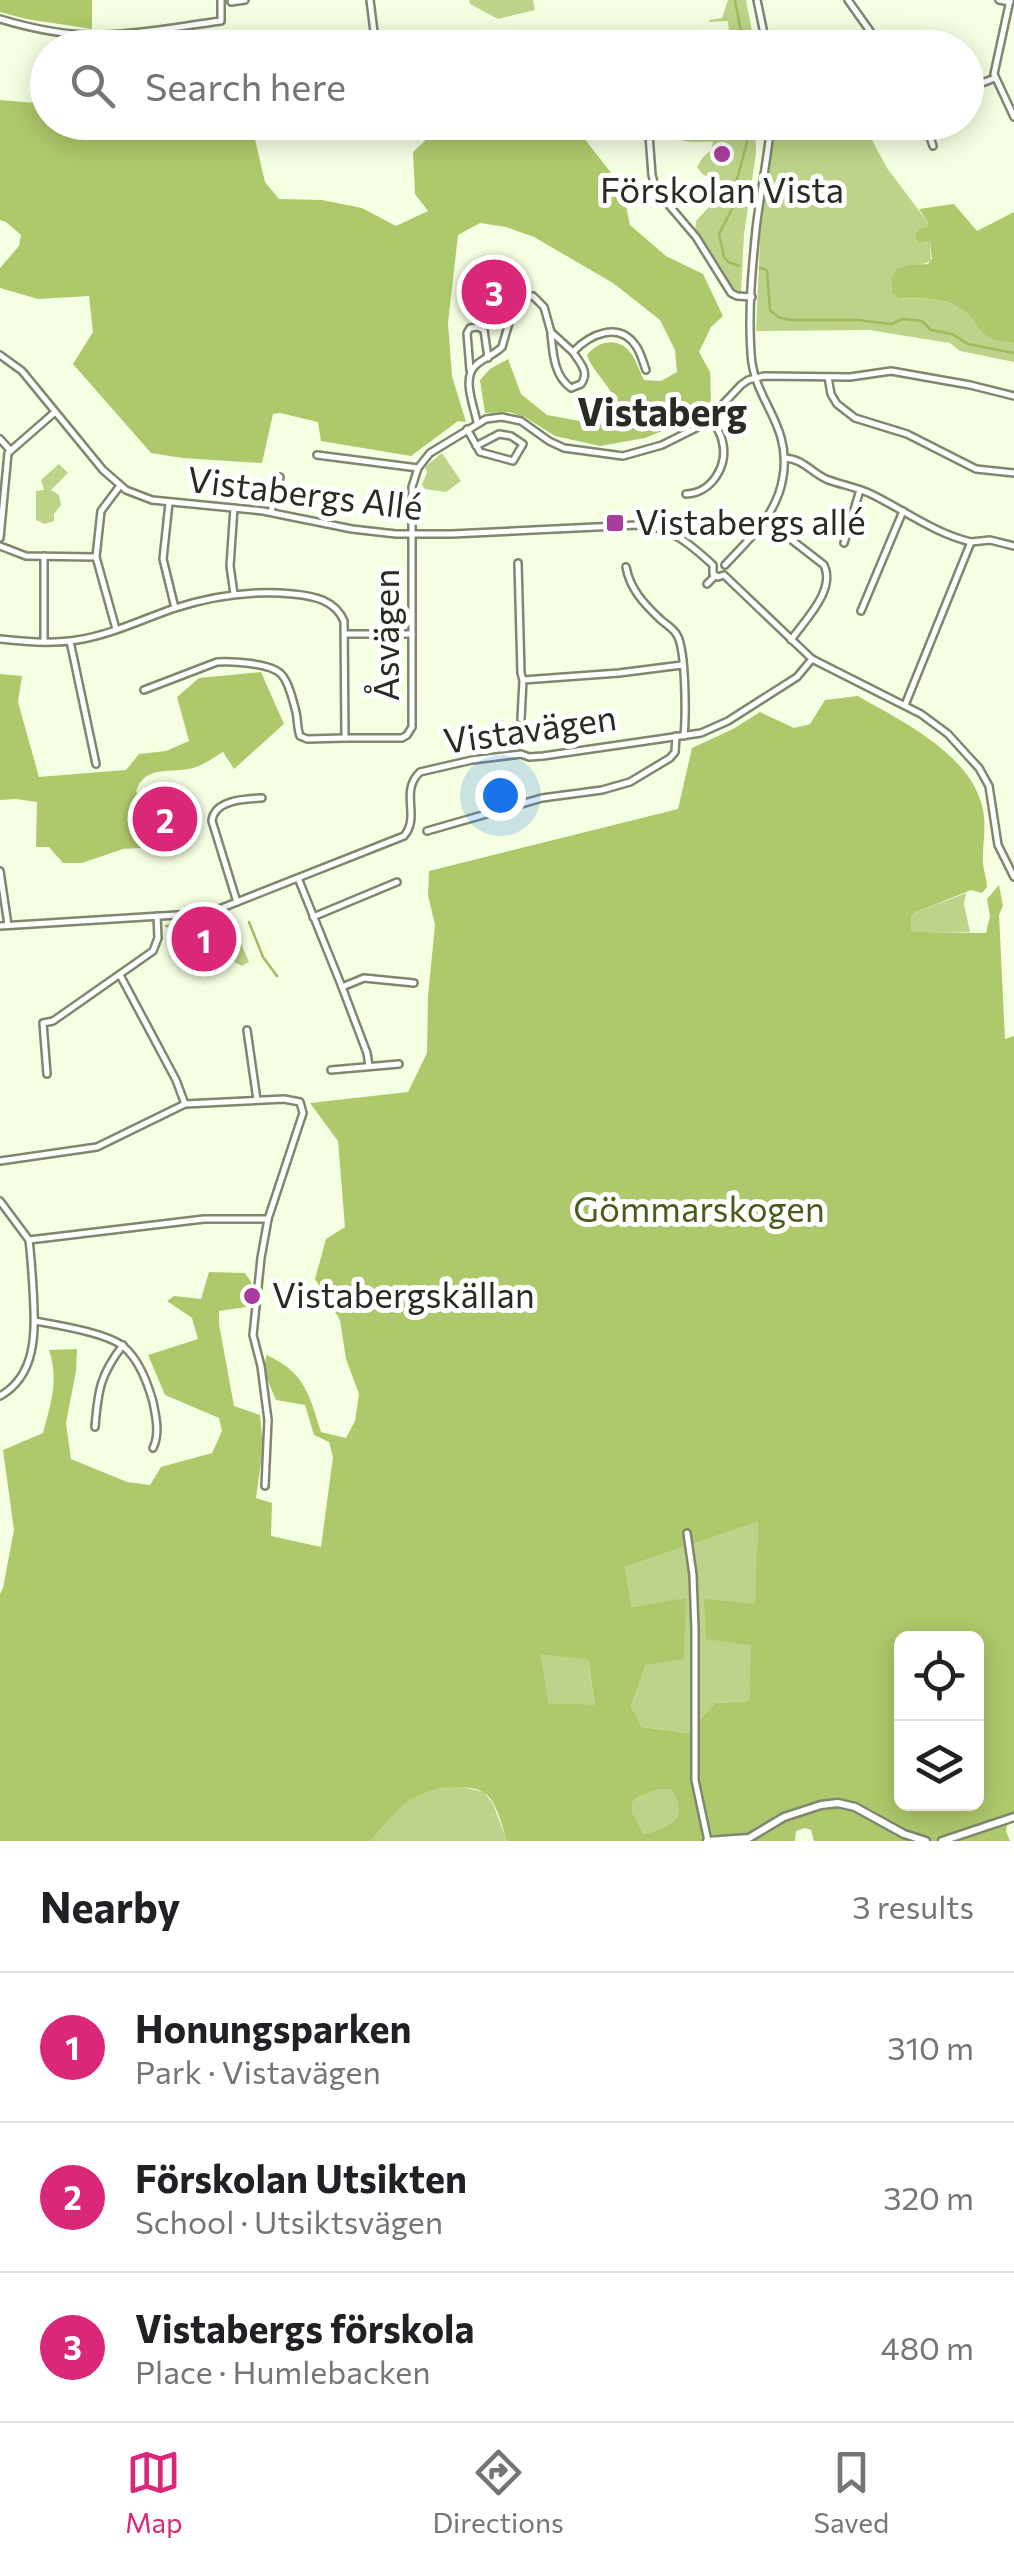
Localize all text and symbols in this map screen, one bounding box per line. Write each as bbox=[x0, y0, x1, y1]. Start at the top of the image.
search box bbox=[30, 30, 984, 140]
icon: search bbox=[65, 58, 120, 113]
text: Search here bbox=[145, 62, 346, 109]
marker: Förskolan Vista bbox=[711, 143, 733, 165]
place label: Förskolan Vista bbox=[600, 167, 844, 210]
pin: 3 bbox=[462, 254, 526, 330]
district label: Vistaberg bbox=[577, 387, 747, 434]
street label: Vistabergs Allé bbox=[185, 456, 425, 527]
place label: Vistabergs allé bbox=[635, 499, 866, 542]
marker: Vistabergs allé bbox=[604, 512, 626, 534]
street label: Åsvägen bbox=[363, 569, 406, 701]
street label: Vistavägen bbox=[441, 694, 619, 761]
your location bbox=[475, 770, 526, 821]
pin: 2 bbox=[132, 782, 198, 856]
pin: 1 bbox=[172, 902, 236, 976]
park label: Gömmarskogen bbox=[573, 1186, 825, 1229]
place label: Vistabergskällan bbox=[272, 1272, 535, 1315]
marker: Vistabergskällan bbox=[241, 1285, 263, 1307]
map controls bbox=[894, 1631, 984, 1811]
button: locate bbox=[894, 1631, 984, 1721]
button: layers bbox=[894, 1721, 984, 1811]
text: Nearby bbox=[40, 1880, 180, 1932]
text: 3 results bbox=[852, 1886, 974, 1926]
text: Honungsparken bbox=[135, 2004, 411, 2051]
text: 1 bbox=[65, 2027, 80, 2067]
text: 310 m bbox=[887, 2027, 974, 2067]
text: Park · Vistavägen bbox=[135, 2051, 381, 2091]
text: Förskolan Utsikten bbox=[135, 2154, 467, 2201]
text: 2 bbox=[63, 2177, 82, 2217]
text: 320 m bbox=[883, 2177, 974, 2217]
text: School · Utsiktsvägen bbox=[135, 2201, 443, 2241]
text: Vistabergs förskola bbox=[135, 2304, 475, 2351]
text: 3 bbox=[63, 2327, 82, 2367]
text: 480 m bbox=[880, 2327, 974, 2367]
text: Place · Humlebacken bbox=[135, 2351, 431, 2391]
tab: Map bbox=[125, 2445, 183, 2539]
tab: Directions bbox=[432, 2445, 564, 2539]
tab: Saved bbox=[814, 2445, 889, 2539]

